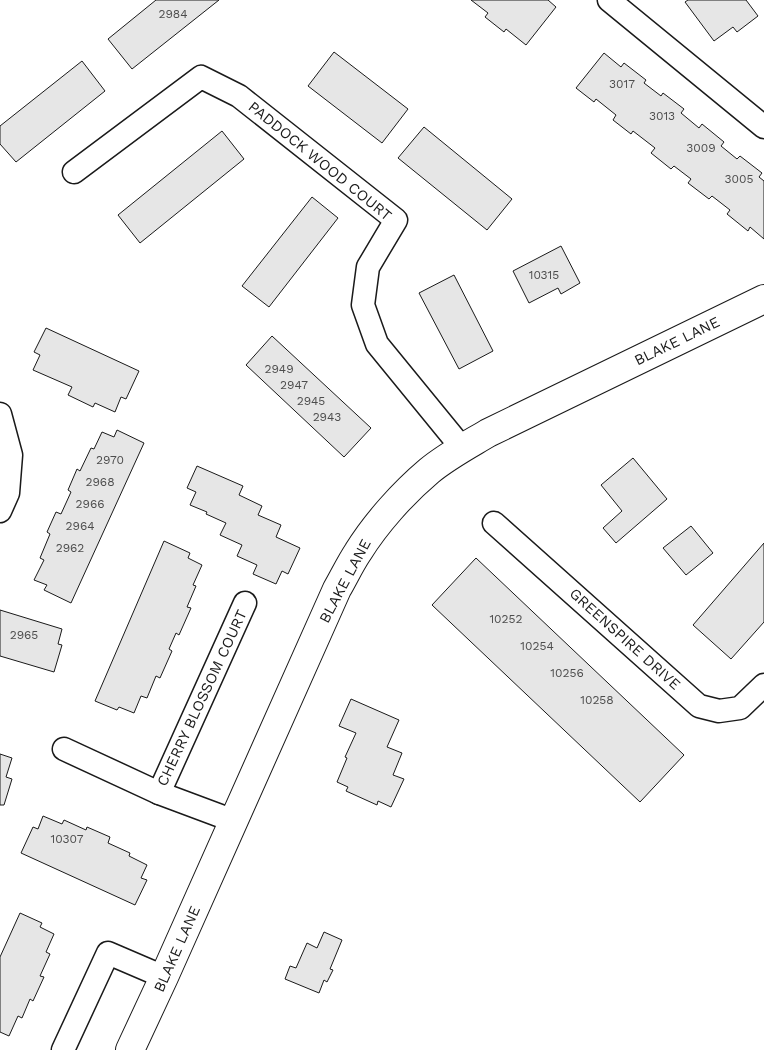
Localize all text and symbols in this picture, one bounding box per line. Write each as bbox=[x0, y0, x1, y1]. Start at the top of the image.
house number: 2984 bbox=[158, 7, 188, 21]
house number: 3017 bbox=[609, 77, 635, 91]
street label: PADDOCK WOOD COURT bbox=[245, 98, 395, 224]
house number: 3013 bbox=[649, 109, 675, 123]
house number: 3009 bbox=[686, 141, 716, 155]
house number: 3005 bbox=[725, 172, 753, 186]
house number: 10315 bbox=[529, 268, 559, 282]
street label: BLAKE LANE bbox=[631, 313, 723, 369]
house number: 2949 bbox=[264, 362, 294, 376]
house number: 2947 bbox=[280, 378, 308, 392]
house number: 2945 bbox=[297, 394, 325, 408]
house number: 2943 bbox=[313, 410, 341, 424]
house number: 2970 bbox=[96, 453, 124, 467]
house number: 2968 bbox=[85, 475, 115, 489]
house number: 2966 bbox=[76, 497, 105, 511]
house number: 2964 bbox=[65, 519, 95, 533]
street label: BLAKE LANE bbox=[315, 536, 375, 626]
house number: 2962 bbox=[56, 541, 84, 555]
street label: GREENSPIRE DRIVE bbox=[566, 584, 684, 694]
street label: CHERRY BLOSSOM COURT bbox=[153, 607, 251, 789]
house number: 10252 bbox=[489, 612, 523, 626]
house number: 2965 bbox=[10, 628, 38, 642]
house number: 10254 bbox=[520, 639, 554, 653]
house number: 10256 bbox=[550, 666, 584, 680]
house number: 10258 bbox=[580, 693, 614, 707]
house number: 10307 bbox=[51, 832, 84, 846]
street label: BLAKE LANE bbox=[150, 903, 204, 995]

